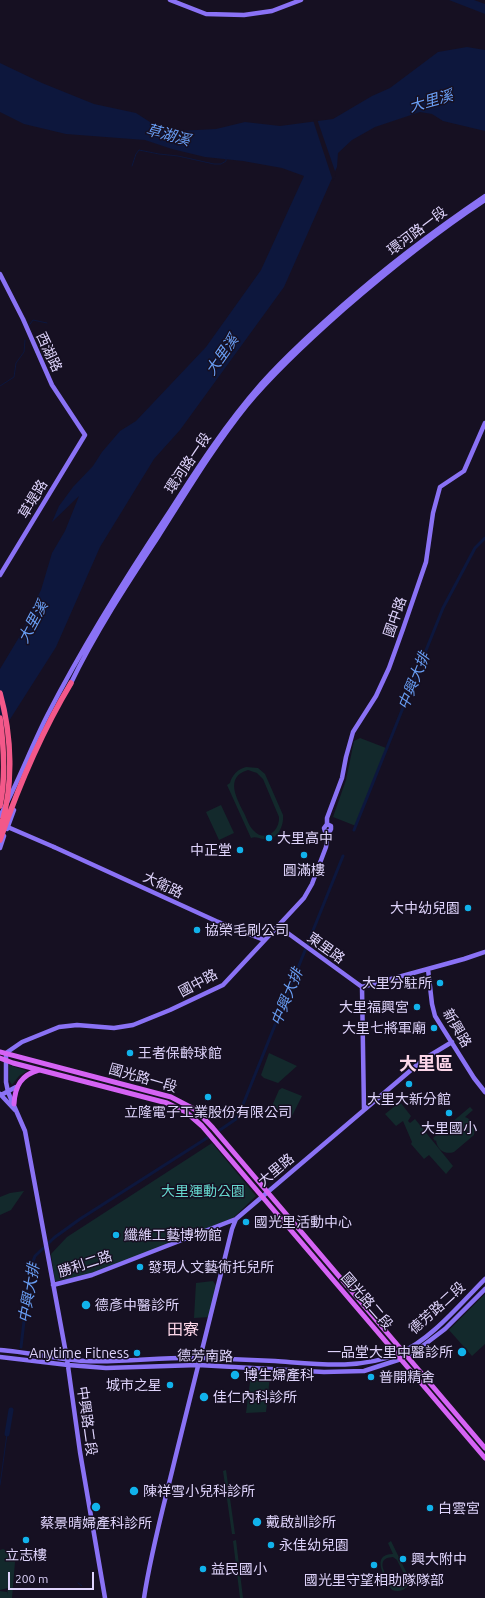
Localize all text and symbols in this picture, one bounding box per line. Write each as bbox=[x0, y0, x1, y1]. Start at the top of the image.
water label: 大里溪 bbox=[407, 86, 455, 116]
water label: 草湖溪 bbox=[144, 120, 192, 150]
street label: 環河路一段 bbox=[384, 203, 450, 259]
street label: 西湖路 bbox=[33, 329, 65, 375]
water label: 大里溪 bbox=[202, 331, 242, 379]
street label: 環河路一段 bbox=[161, 429, 215, 497]
street label: 草堤路 bbox=[15, 477, 51, 521]
street label: 國中路 bbox=[380, 594, 410, 640]
water label: 大里溪 bbox=[14, 598, 52, 646]
water label: 中興大排 bbox=[394, 650, 434, 712]
place label: 大里高中 bbox=[277, 830, 333, 846]
marker: 大里高中 bbox=[264, 833, 274, 843]
place label: 中正堂 bbox=[190, 842, 232, 858]
marker: 中正堂 bbox=[235, 845, 245, 855]
marker: 圓滿樓 bbox=[299, 850, 309, 860]
place label: 圓滿樓 bbox=[283, 862, 325, 878]
street label: 大衛路 bbox=[140, 869, 186, 901]
place label: 大中幼兒園 bbox=[390, 900, 460, 916]
marker: 大中幼兒園 bbox=[463, 903, 473, 913]
place label: 協榮毛刷公司 bbox=[205, 922, 289, 938]
marker: 協榮毛刷公司 bbox=[192, 925, 202, 935]
street label: 東里路 bbox=[304, 929, 348, 967]
street label: 國中路 bbox=[176, 966, 220, 1000]
water label: 中興大排 bbox=[267, 966, 307, 1028]
place label: 大里分駐所 bbox=[362, 975, 432, 991]
marker: 大里分駐所 bbox=[435, 978, 445, 988]
place label: 大里福興宮 bbox=[339, 999, 409, 1015]
marker: 大里福興宮 bbox=[412, 1002, 422, 1012]
street label: 新興路 bbox=[439, 1006, 475, 1050]
place label: 大里七將軍廟 bbox=[342, 1020, 426, 1036]
marker: 大里七將軍廟 bbox=[429, 1023, 439, 1033]
place label: 王者保齡球館 bbox=[138, 1045, 222, 1061]
marker: 王者保齡球館 bbox=[125, 1048, 135, 1058]
district label: 大里區 bbox=[399, 1053, 453, 1075]
street label: 國光路一段 bbox=[107, 1060, 179, 1096]
marker: 大里大新分館 bbox=[404, 1079, 414, 1089]
place label: 大里大新分館 bbox=[367, 1091, 451, 1107]
marker: 立隆電子工業股份有限公司 bbox=[203, 1092, 213, 1102]
place label: 立隆電子工業股份有限公司 bbox=[124, 1104, 292, 1120]
marker: 大里國小 bbox=[444, 1108, 454, 1118]
place label: 大里國小 bbox=[421, 1120, 477, 1136]
street label: 大里路 bbox=[255, 1150, 297, 1190]
park label: 大里運動公園 bbox=[161, 1183, 245, 1199]
place label: 國光里活動中心 bbox=[254, 1214, 352, 1230]
marker: 國光里活動中心 bbox=[241, 1217, 251, 1227]
place label: 纖維工藝博物館 bbox=[124, 1227, 222, 1243]
marker: 纖維工藝博物館 bbox=[111, 1230, 121, 1240]
street label: 勝利二路 bbox=[56, 1247, 114, 1281]
place label: 發現人文藝術托兒所 bbox=[148, 1259, 274, 1275]
water label: 中興大排 bbox=[15, 1262, 43, 1324]
marker: 發現人文藝術托兒所 bbox=[135, 1262, 145, 1272]
street label: 國光路二段 bbox=[338, 1269, 396, 1333]
street label: 德芳路二段 bbox=[405, 1278, 469, 1338]
place label: 德彥中醫診所 bbox=[95, 1297, 179, 1313]
marker: 德彥中醫診所 bbox=[80, 1299, 92, 1311]
district label: 田寮 bbox=[167, 1320, 199, 1340]
place label: 一品堂大里中醫診所 bbox=[327, 1344, 453, 1360]
place label: Anytime Fitness bbox=[29, 1345, 129, 1361]
marker: 一品堂大里中醫診所 bbox=[456, 1346, 468, 1358]
street label: 德芳南路 bbox=[177, 1347, 233, 1365]
marker: Anytime Fitness bbox=[132, 1348, 142, 1358]
place label: 博生婦產科 bbox=[244, 1367, 314, 1383]
marker: 博生婦產科 bbox=[229, 1369, 241, 1381]
place label: 普開精舍 bbox=[379, 1369, 435, 1385]
marker: 普開精舍 bbox=[366, 1372, 376, 1382]
place label: 城市之星 bbox=[106, 1377, 162, 1393]
marker: 城市之星 bbox=[165, 1380, 175, 1390]
street label: 中興路二段 bbox=[74, 1385, 100, 1457]
place label: 佳仁內科診所 bbox=[213, 1389, 297, 1405]
marker: 佳仁內科診所 bbox=[198, 1391, 210, 1403]
place label: 陳祥雪小兒科診所 bbox=[143, 1483, 255, 1499]
marker: 陳祥雪小兒科診所 bbox=[128, 1485, 140, 1497]
place label: 白雲宮 bbox=[438, 1500, 480, 1516]
marker: 蔡景晴婦產科診所 bbox=[90, 1501, 102, 1513]
marker: 白雲宮 bbox=[425, 1503, 435, 1513]
place label: 戴啟訓診所 bbox=[266, 1514, 336, 1530]
place label: 蔡景晴婦產科診所 bbox=[40, 1515, 152, 1531]
marker: 戴啟訓診所 bbox=[251, 1516, 263, 1528]
marker: 立志樓 bbox=[21, 1535, 31, 1545]
place label: 永佳幼兒園 bbox=[279, 1537, 349, 1553]
marker: 永佳幼兒園 bbox=[266, 1540, 276, 1550]
place label: 立志樓 bbox=[5, 1547, 47, 1563]
place label: 興大附中 bbox=[411, 1551, 467, 1567]
marker: 興大附中 bbox=[398, 1554, 408, 1564]
marker: 國光里守望相助隊隊部 bbox=[369, 1560, 379, 1570]
place label: 益民國小 bbox=[211, 1561, 267, 1577]
scale bar bbox=[10, 1564, 96, 1590]
marker: 益民國小 bbox=[198, 1564, 208, 1574]
text: 200 m bbox=[15, 1572, 48, 1585]
place label: 國光里守望相助隊隊部 bbox=[304, 1572, 444, 1588]

